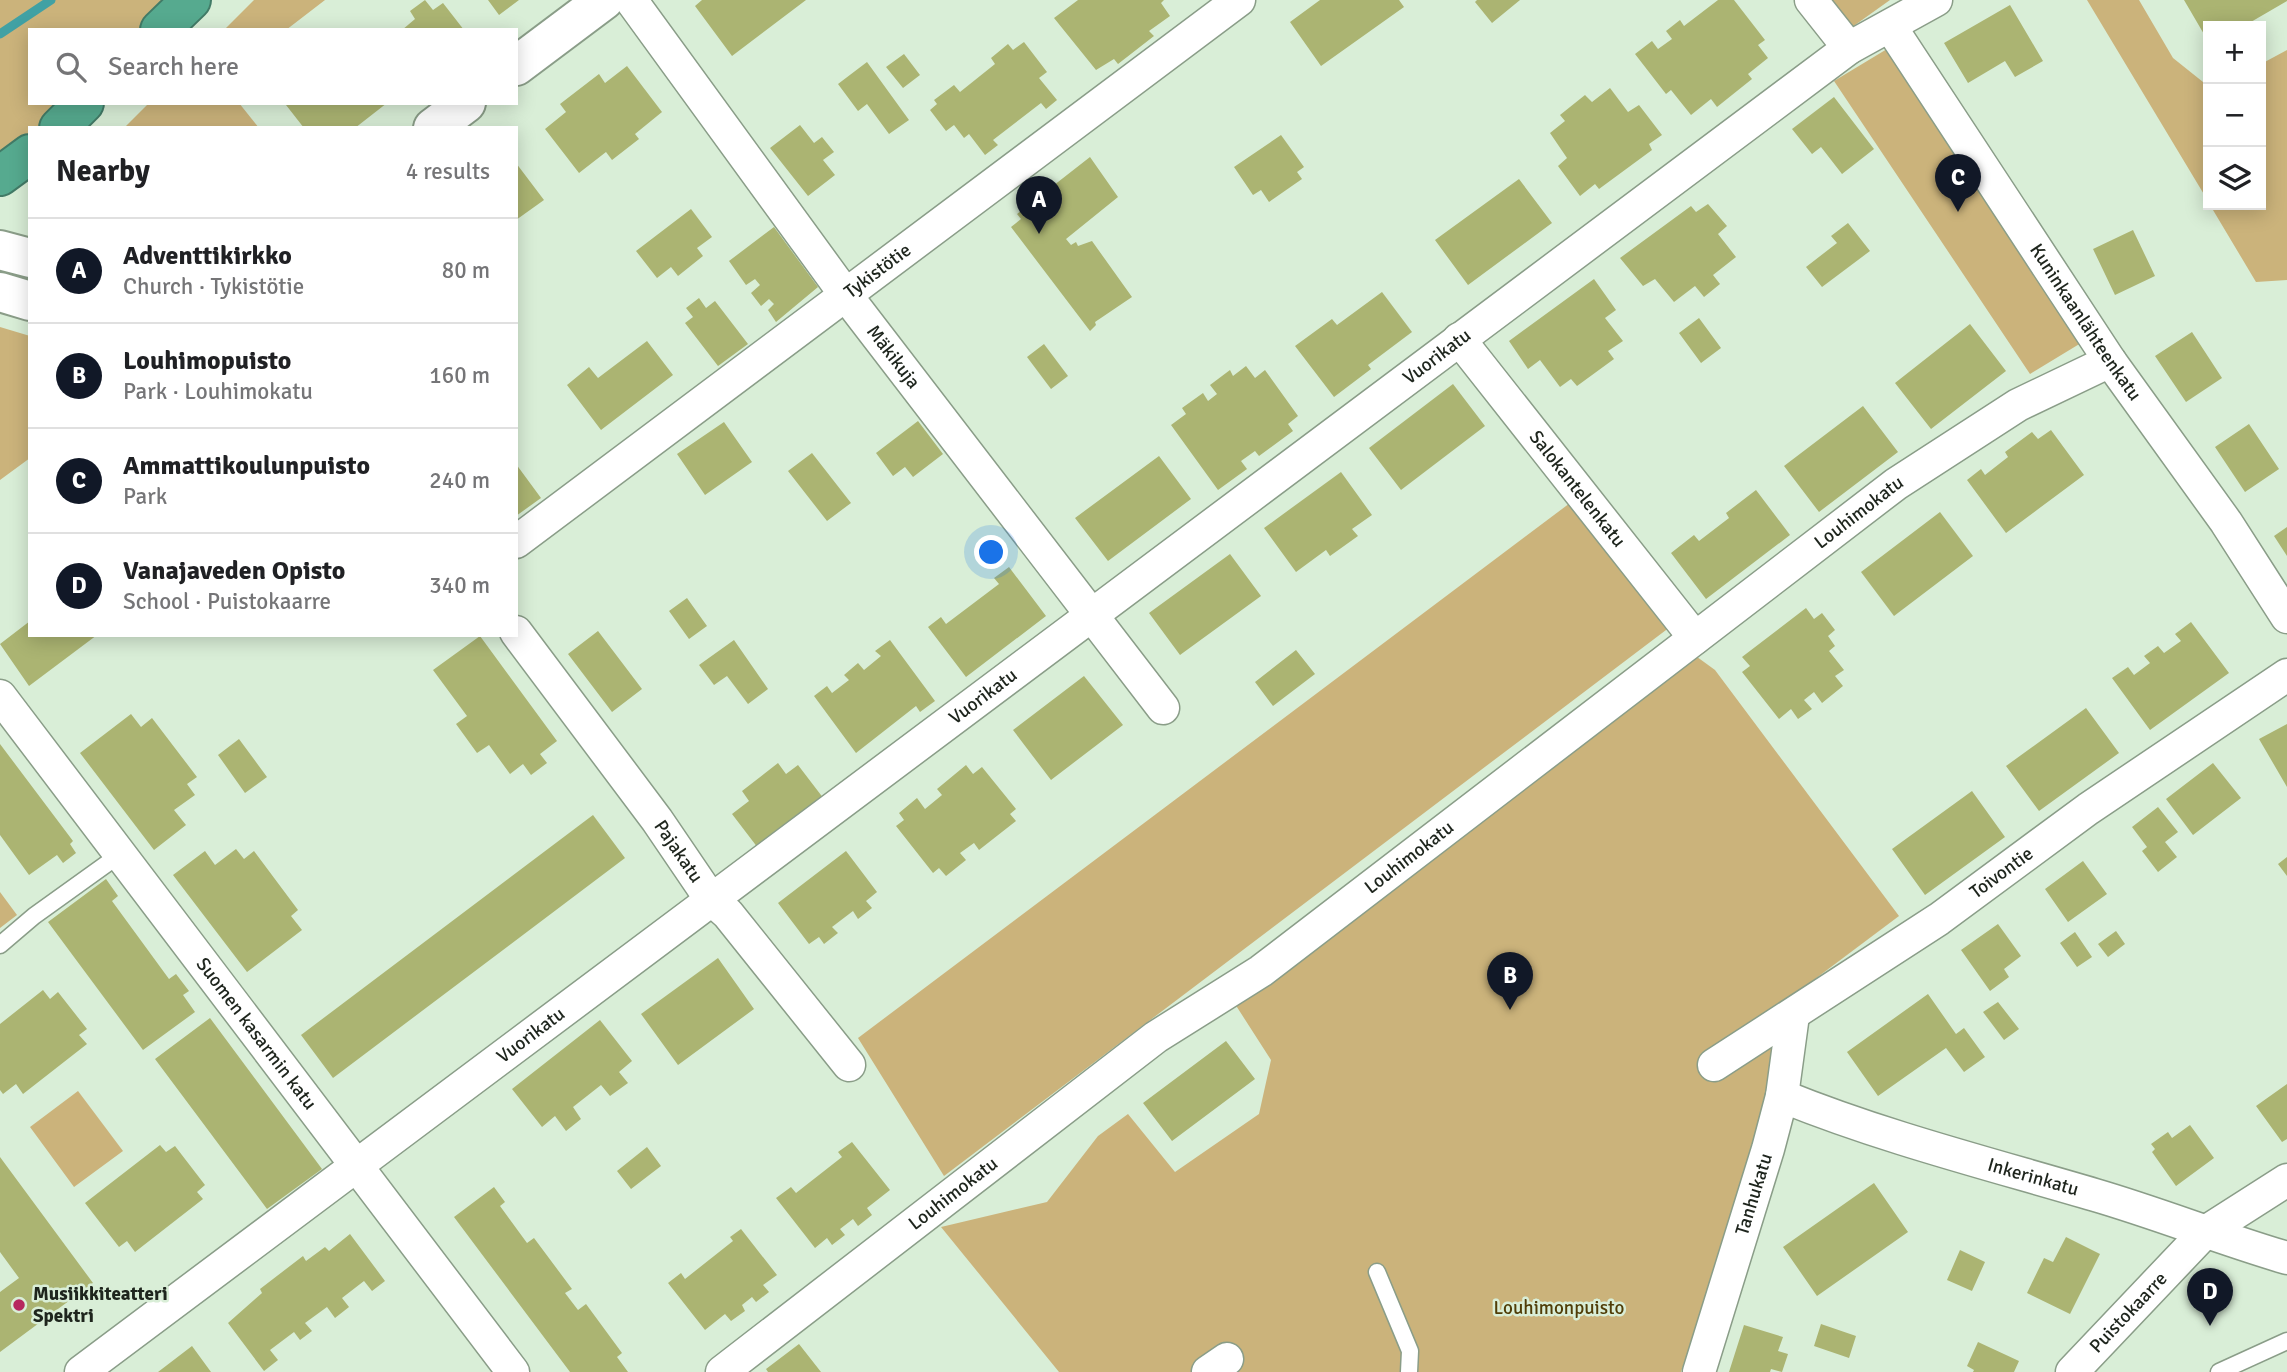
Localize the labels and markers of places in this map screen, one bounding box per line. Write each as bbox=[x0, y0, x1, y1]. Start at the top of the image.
pin: C bbox=[1935, 154, 1981, 212]
pin: A bbox=[1016, 176, 1062, 234]
pin: B bbox=[1487, 952, 1533, 1010]
pin: D bbox=[2187, 1268, 2233, 1326]
place label: Musiikkiteatteri Spektri bbox=[33, 1282, 168, 1328]
marker: Musiikkiteatteri Spektri bbox=[11, 1297, 27, 1313]

